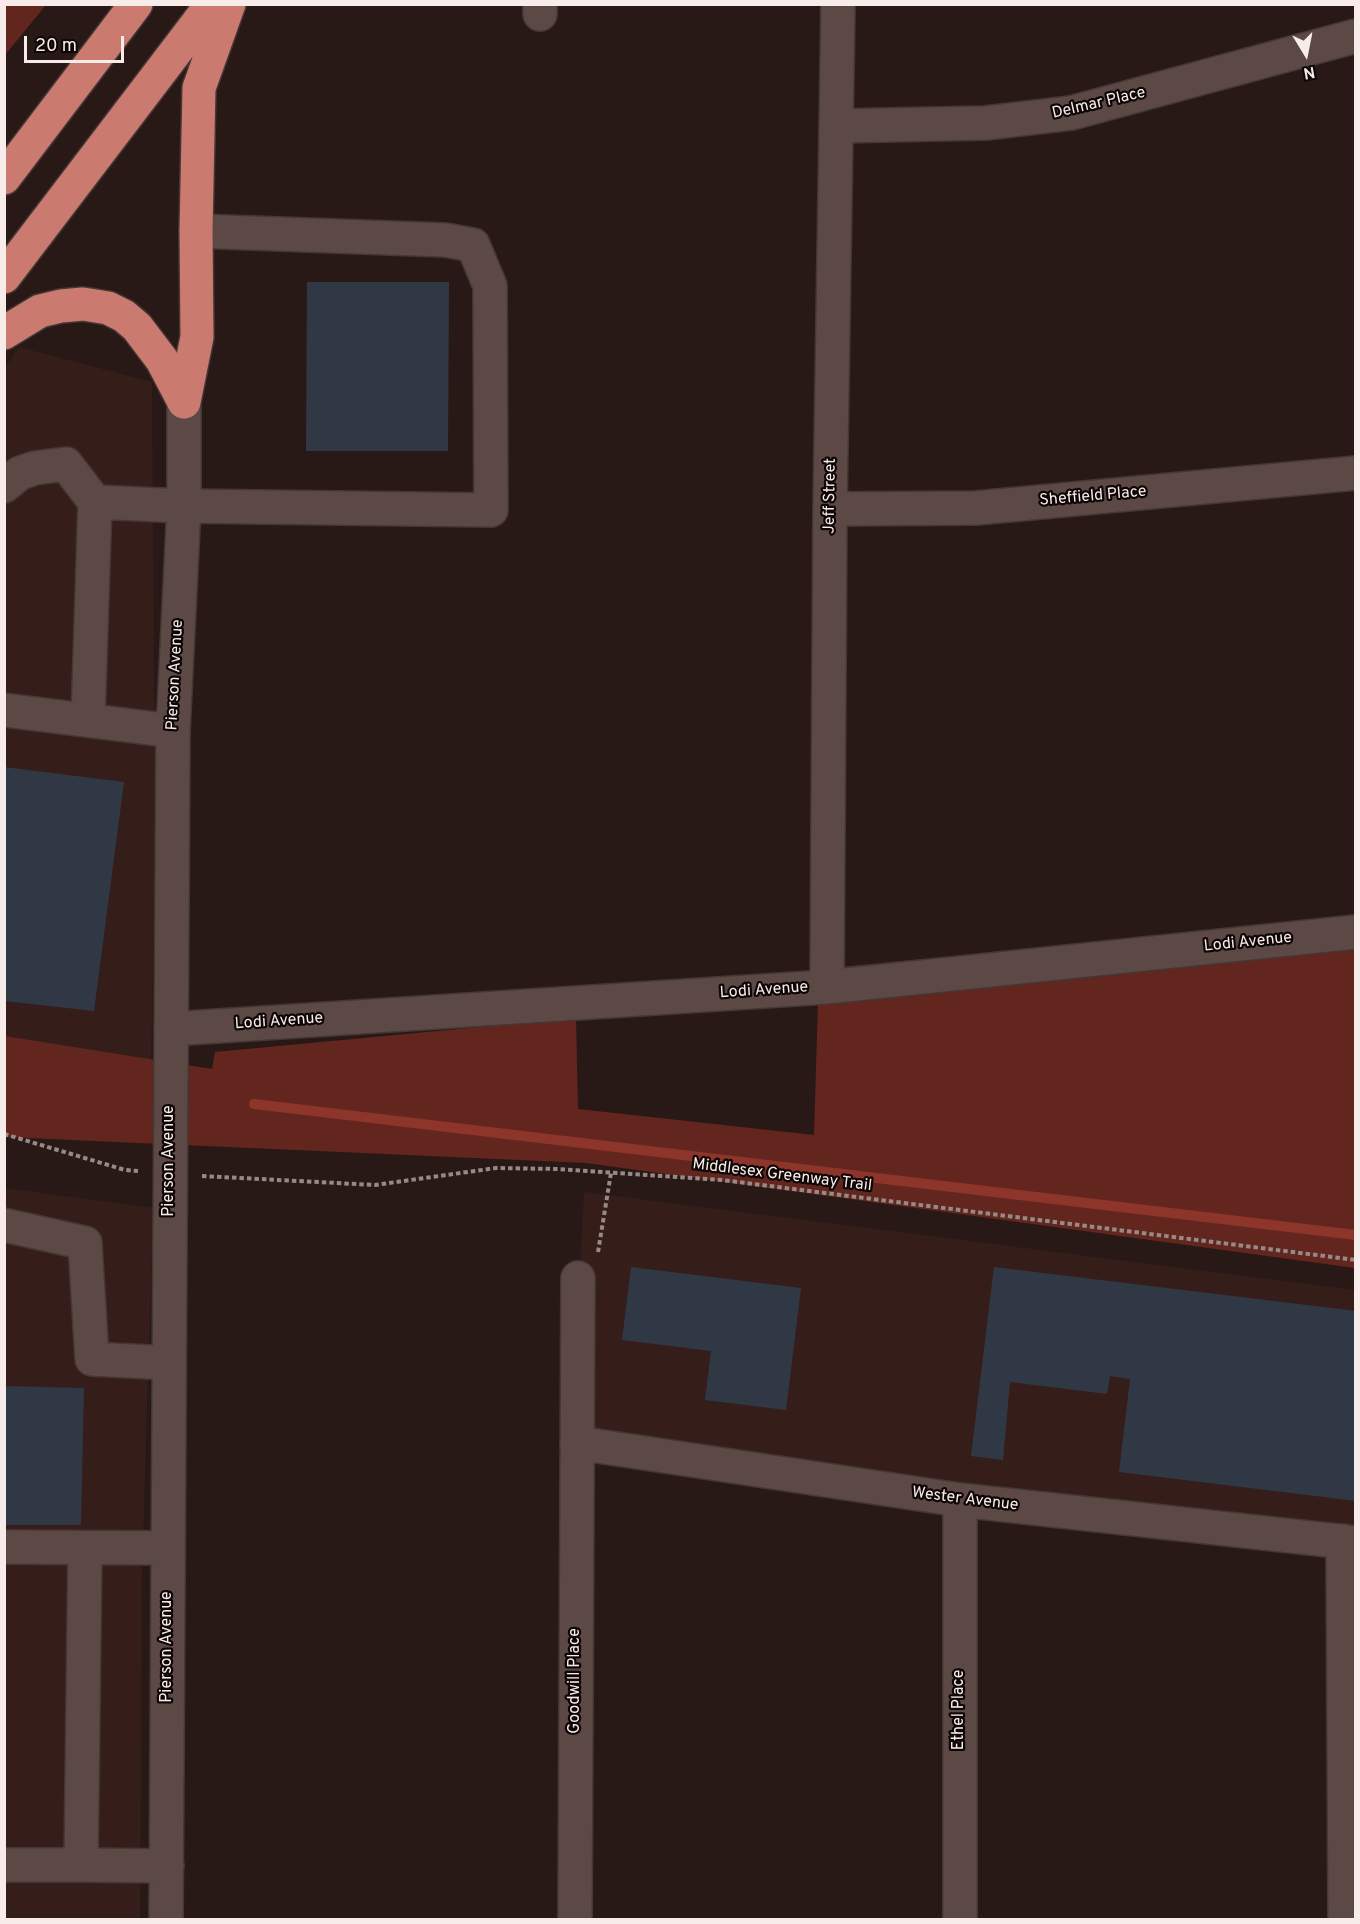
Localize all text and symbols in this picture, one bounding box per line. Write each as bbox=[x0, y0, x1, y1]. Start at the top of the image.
scale bar bbox=[27, 24, 128, 62]
north arrow bbox=[1276, 24, 1336, 84]
text: 20 m bbox=[35, 35, 77, 58]
text: N bbox=[1302, 61, 1317, 83]
street label: Delmar Place bbox=[1050, 84, 1148, 124]
street label: Jeff Street bbox=[821, 458, 841, 534]
street label: Sheffield Place bbox=[1039, 483, 1147, 511]
street label: Pierson Avenue bbox=[163, 619, 189, 731]
street label: Lodi Avenue bbox=[1203, 929, 1293, 957]
street label: Lodi Avenue bbox=[719, 978, 809, 1004]
street label: Lodi Avenue bbox=[234, 1009, 324, 1035]
street label: Pierson Avenue bbox=[160, 1105, 180, 1217]
street label: Middlesex Greenway Trail bbox=[691, 1155, 873, 1197]
street label: Wester Avenue bbox=[911, 1484, 1019, 1516]
street label: Pierson Avenue bbox=[158, 1591, 178, 1703]
street label: Goodwill Place bbox=[566, 1628, 586, 1734]
street label: Ethel Place bbox=[950, 1670, 970, 1750]

